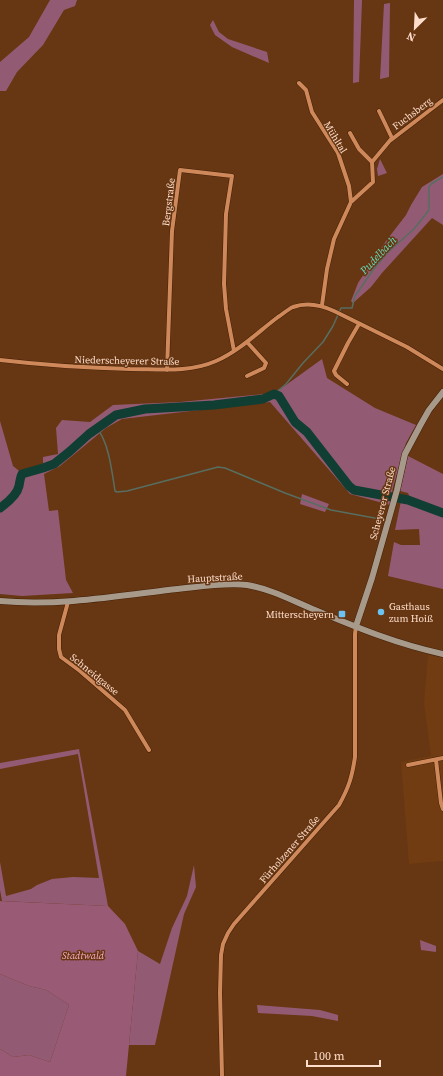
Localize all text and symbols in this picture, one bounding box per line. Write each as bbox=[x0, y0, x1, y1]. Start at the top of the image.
north arrow bbox=[395, 8, 435, 48]
text: N bbox=[404, 28, 418, 45]
street label: Fuchsberg bbox=[390, 94, 435, 133]
street label: Mühltal bbox=[321, 119, 350, 156]
street label: Bergstraße bbox=[159, 177, 178, 227]
water label: Pudelbach bbox=[356, 233, 400, 278]
street label: Niederscheyerer Straße bbox=[75, 353, 179, 368]
street label: Scheyerer Straße bbox=[366, 465, 398, 541]
street label: Hauptstraße bbox=[187, 570, 243, 585]
place label: Gasthaus zum Hoiß bbox=[389, 600, 433, 625]
marker: Gasthaus zum Hoiß bbox=[376, 607, 386, 617]
place label: Mitterscheyern bbox=[266, 608, 334, 621]
marker: Mitterscheyern bbox=[337, 609, 347, 619]
street label: Schneidgasse bbox=[67, 651, 122, 698]
street label: Fürholzener Straße bbox=[256, 813, 322, 886]
park label: Stadtwald bbox=[62, 949, 105, 962]
scale bar bbox=[307, 1042, 380, 1068]
text: 100 m bbox=[313, 1048, 345, 1064]

